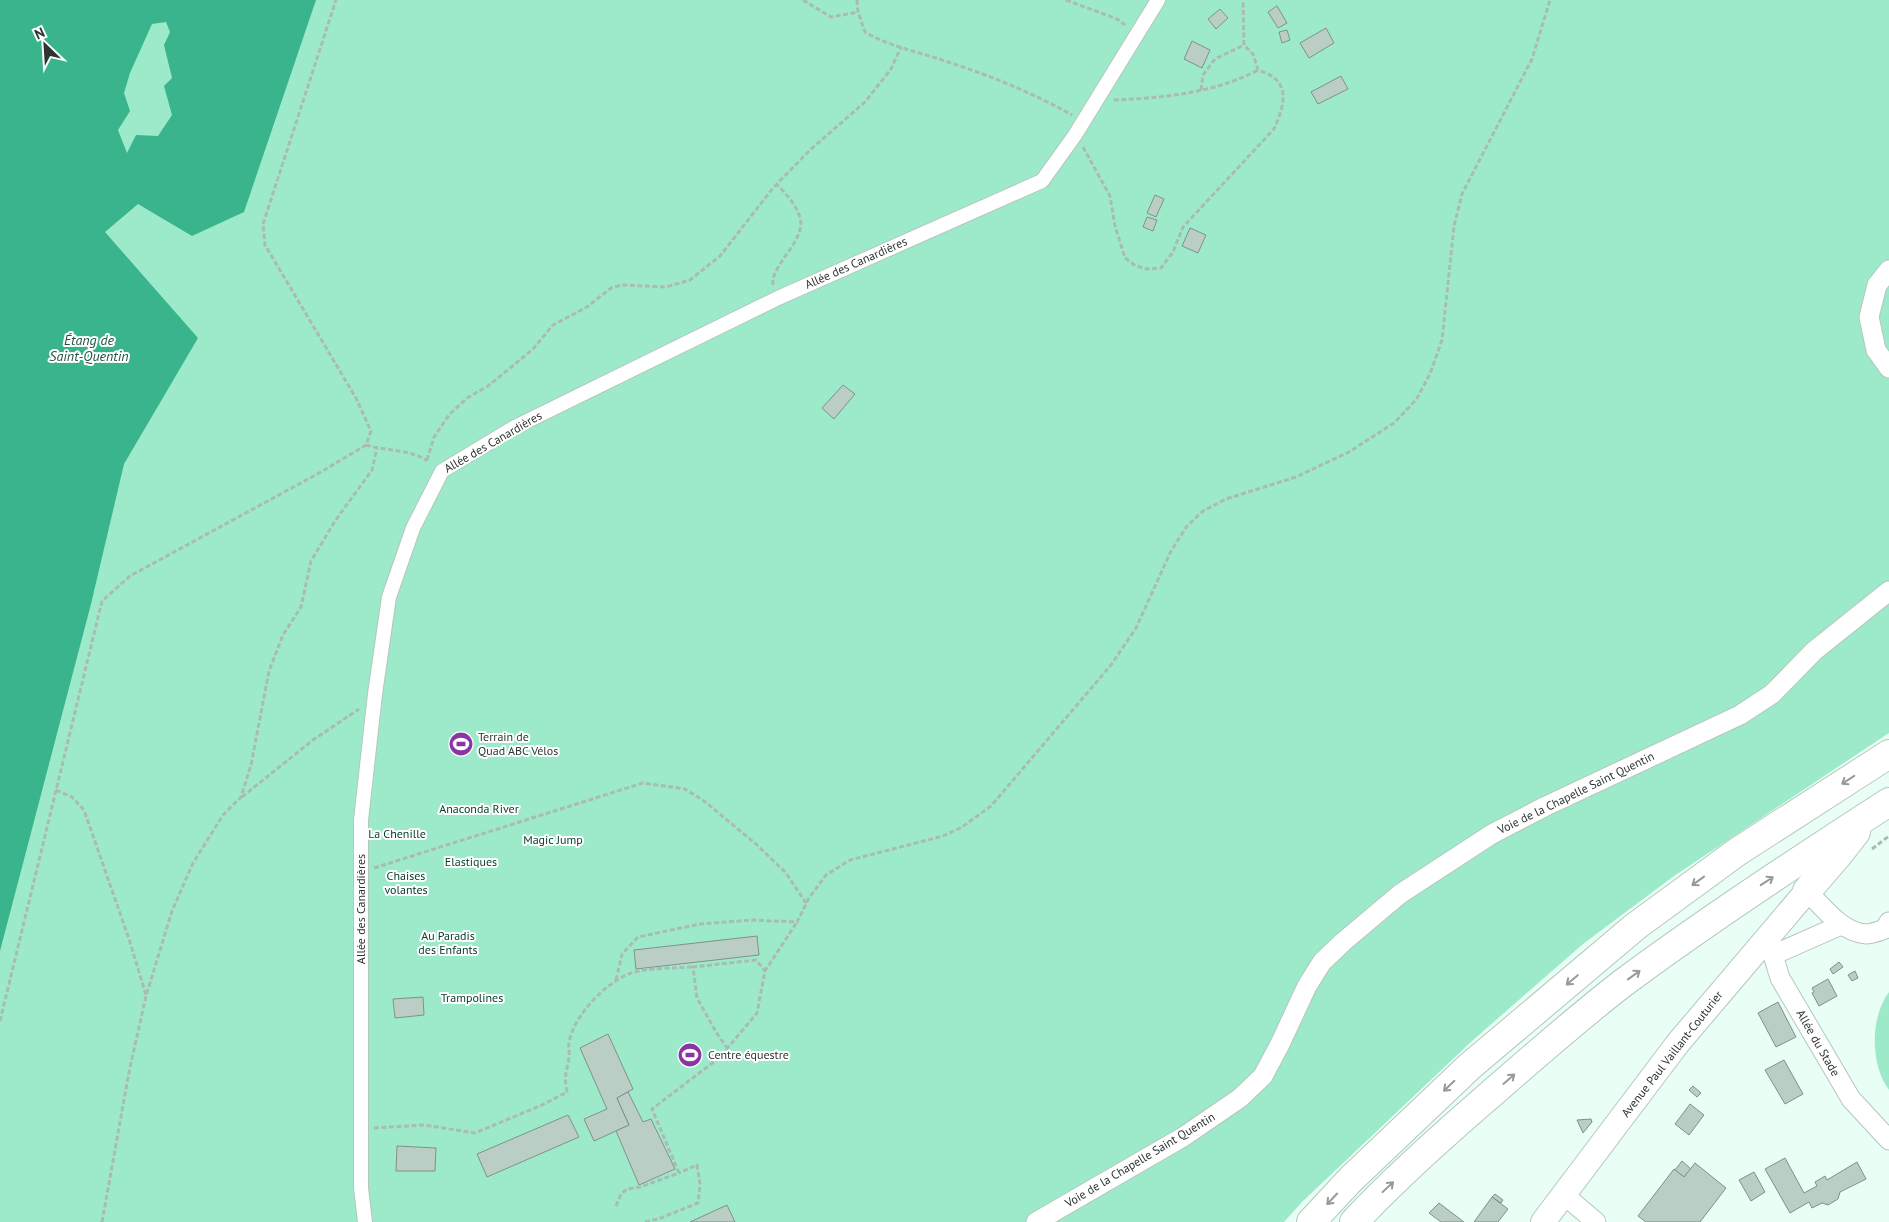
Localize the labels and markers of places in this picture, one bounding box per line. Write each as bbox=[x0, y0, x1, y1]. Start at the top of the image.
place label: Terrain de Quad ABC Vélos bbox=[478, 729, 558, 758]
sports icon: Terrain de Quad ABC Vélos bbox=[448, 731, 474, 757]
sports icon: Centre équestre bbox=[677, 1042, 703, 1068]
place label: Centre équestre bbox=[708, 1047, 789, 1062]

